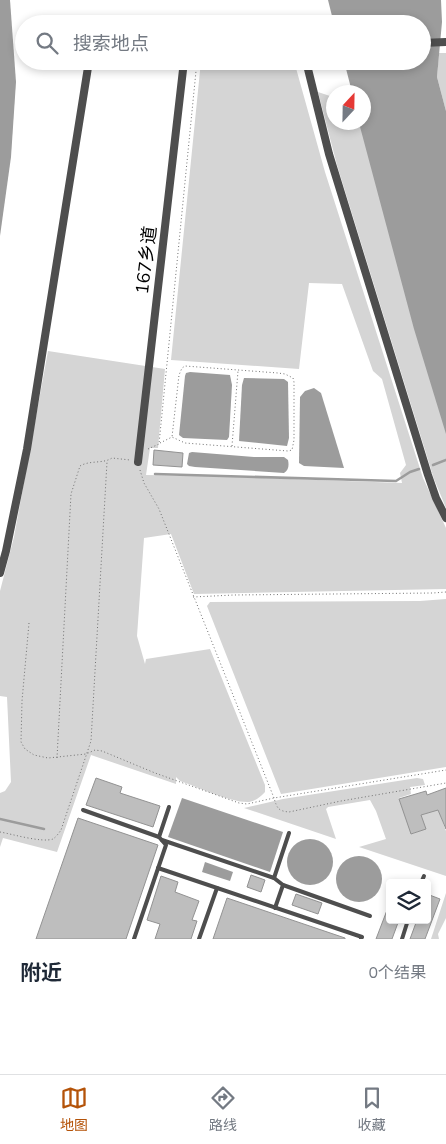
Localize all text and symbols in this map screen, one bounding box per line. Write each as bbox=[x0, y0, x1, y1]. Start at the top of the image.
search box bbox=[15, 15, 431, 70]
icon: search bbox=[33, 29, 61, 57]
text: 搜索地点 bbox=[73, 31, 149, 57]
north arrow bbox=[326, 85, 371, 130]
street label: 167乡道 bbox=[130, 225, 162, 295]
map controls bbox=[386, 879, 431, 924]
button: layers bbox=[386, 879, 431, 924]
text: 附近 bbox=[20, 959, 62, 987]
text: 0个结果 bbox=[368, 962, 426, 984]
tab: 地图 bbox=[60, 1084, 88, 1135]
tab: 路线 bbox=[209, 1084, 237, 1135]
tab: 收藏 bbox=[358, 1084, 386, 1135]

